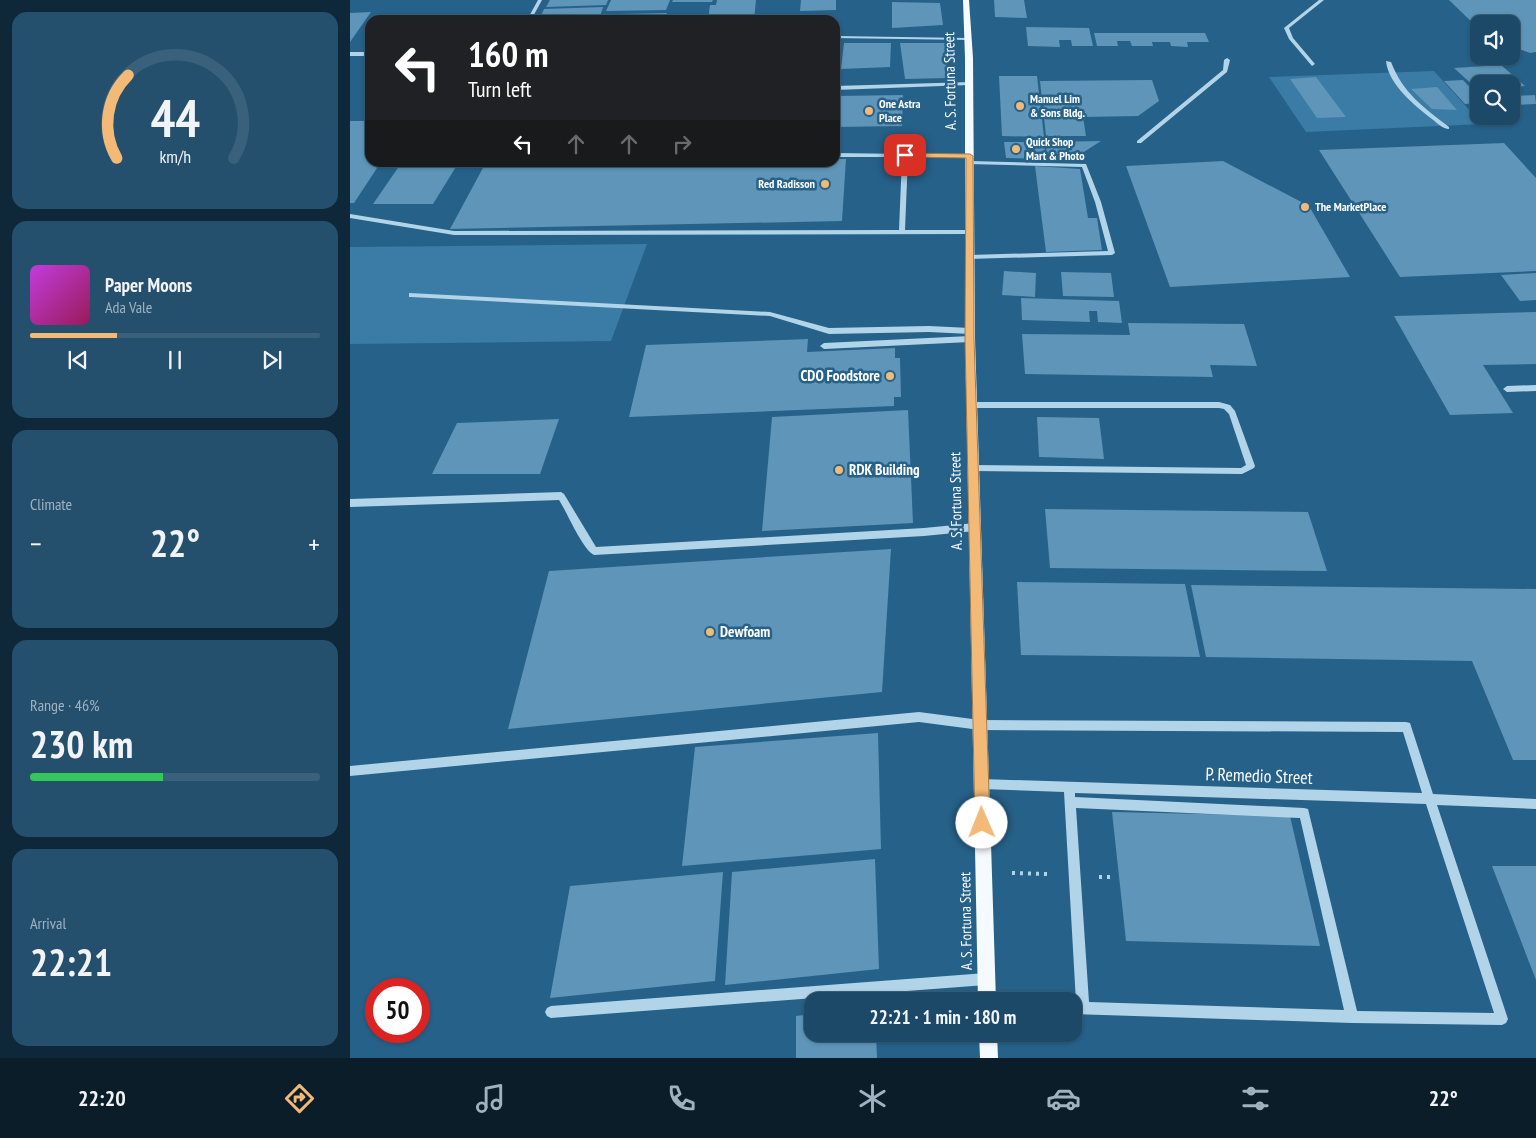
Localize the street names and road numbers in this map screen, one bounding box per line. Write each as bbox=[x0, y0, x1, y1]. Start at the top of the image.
street label: A. S. Fortuna Street bbox=[939, 32, 960, 130]
street label: A. S. Fortuna Street bbox=[945, 452, 966, 550]
street label: P. Remedio Street bbox=[1205, 762, 1313, 789]
street label: A. S. Fortuna Street bbox=[955, 872, 976, 970]

